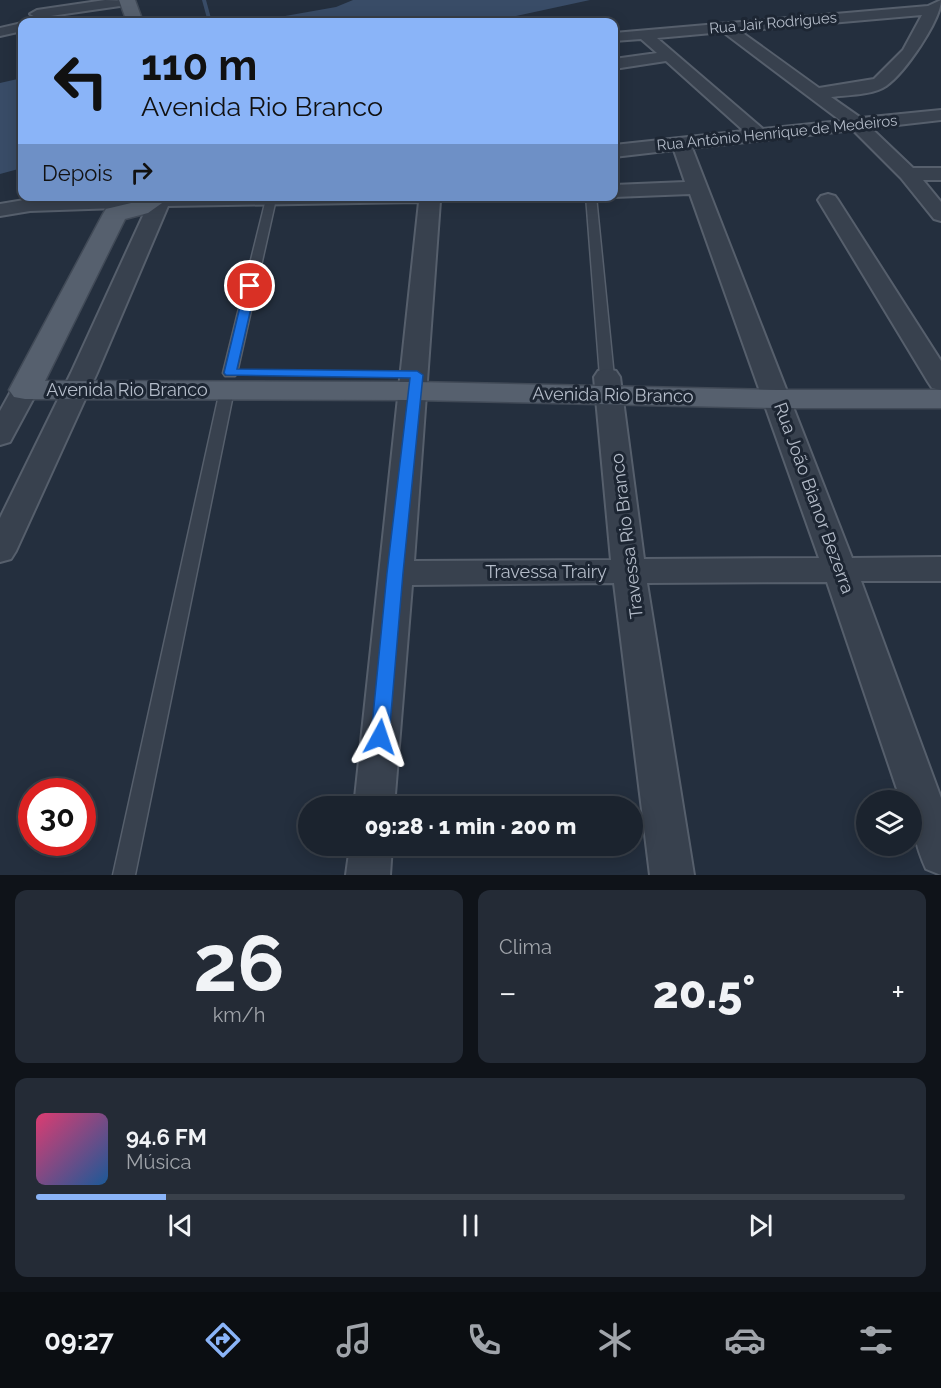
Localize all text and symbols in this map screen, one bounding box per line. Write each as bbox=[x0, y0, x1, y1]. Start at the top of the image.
street label: Rua Jair Rodrigues bbox=[708, 8, 838, 38]
text: 110 m bbox=[141, 41, 257, 90]
icon: left bbox=[42, 42, 120, 120]
text: Avenida Rio Branco bbox=[141, 91, 383, 122]
street label: Rua Antônio Henrique de Medeiros bbox=[656, 111, 898, 155]
icon: right bbox=[125, 156, 158, 189]
text: Depois bbox=[42, 160, 113, 186]
pin bbox=[224, 260, 275, 311]
icon: arrive bbox=[233, 269, 266, 302]
street label: Avenida Rio Branco bbox=[46, 379, 208, 400]
street label: Avenida Rio Branco bbox=[532, 383, 694, 406]
street label: Rua João Bianor Bezerra bbox=[770, 399, 859, 596]
street label: Travessa Rio Branco bbox=[606, 452, 647, 620]
street label: Travessa Trairy bbox=[485, 561, 607, 582]
position arrow bbox=[348, 705, 412, 769]
speed limit sign: 30 bbox=[18, 778, 96, 856]
map controls bbox=[856, 790, 922, 856]
button: layers bbox=[856, 790, 922, 856]
text: 09:28 · 1 min · 200 m bbox=[365, 813, 576, 839]
text: 26 bbox=[193, 918, 285, 1009]
text: Clima bbox=[499, 935, 552, 959]
text: 20.5° bbox=[653, 966, 755, 1019]
text: − bbox=[499, 973, 517, 1012]
text: + bbox=[891, 973, 905, 1012]
text: km/h bbox=[213, 1003, 265, 1027]
text: 94.6 FM bbox=[126, 1124, 207, 1150]
text: Música bbox=[126, 1150, 191, 1174]
icon: previous bbox=[164, 1209, 197, 1242]
icon: pause bbox=[454, 1209, 487, 1242]
icon: next bbox=[744, 1209, 777, 1242]
icon: directions bbox=[202, 1319, 244, 1361]
icon: music bbox=[333, 1319, 375, 1361]
icon: phone bbox=[463, 1319, 505, 1361]
icon: climate bbox=[594, 1319, 636, 1361]
icon: car bbox=[724, 1319, 766, 1361]
icon: filters bbox=[855, 1319, 897, 1361]
text: 09:27 bbox=[44, 1325, 114, 1356]

